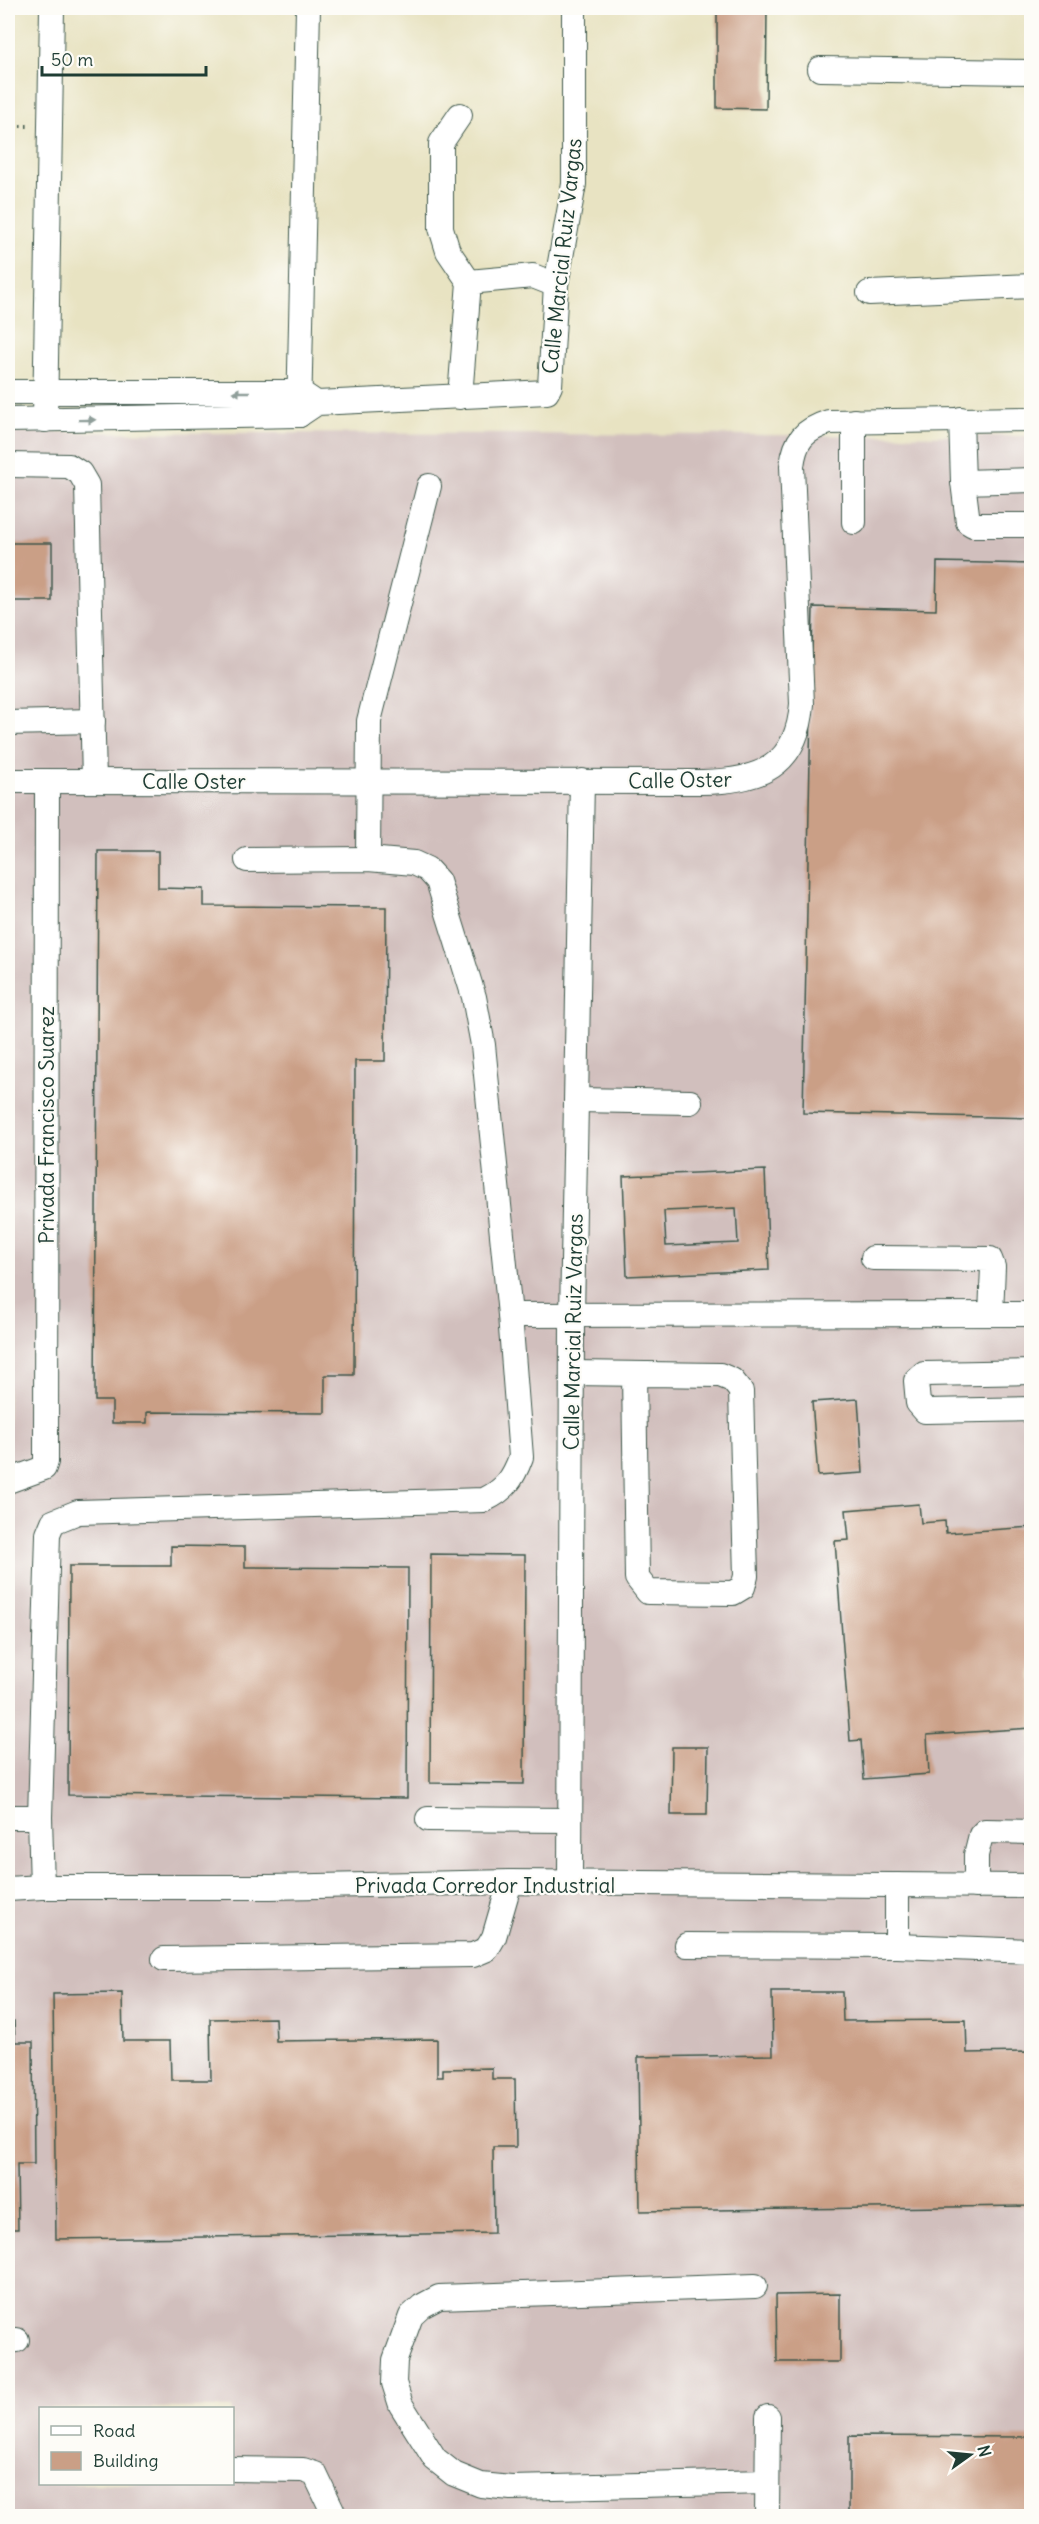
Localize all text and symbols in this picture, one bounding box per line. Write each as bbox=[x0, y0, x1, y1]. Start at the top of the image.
scale bar bbox=[42, 39, 206, 77]
text: 50 m bbox=[51, 48, 93, 71]
street label: Calle Marcial Ruiz Vargas bbox=[536, 137, 588, 375]
one-way arrow bbox=[232, 387, 251, 397]
one-way arrow bbox=[77, 415, 96, 424]
street label: Calle Oster bbox=[628, 766, 733, 794]
street label: Calle Oster bbox=[142, 768, 246, 795]
street label: Privada Francisco Suarez bbox=[33, 1006, 60, 1244]
street label: Calle Marcial Ruiz Vargas bbox=[557, 1213, 589, 1451]
street label: Privada Corredor Industrial bbox=[355, 1872, 615, 1899]
legend bbox=[39, 2407, 234, 2485]
text: Road bbox=[93, 2419, 136, 2442]
north arrow bbox=[940, 2425, 1000, 2485]
text: N bbox=[973, 2443, 996, 2459]
text: Building bbox=[93, 2449, 158, 2472]

